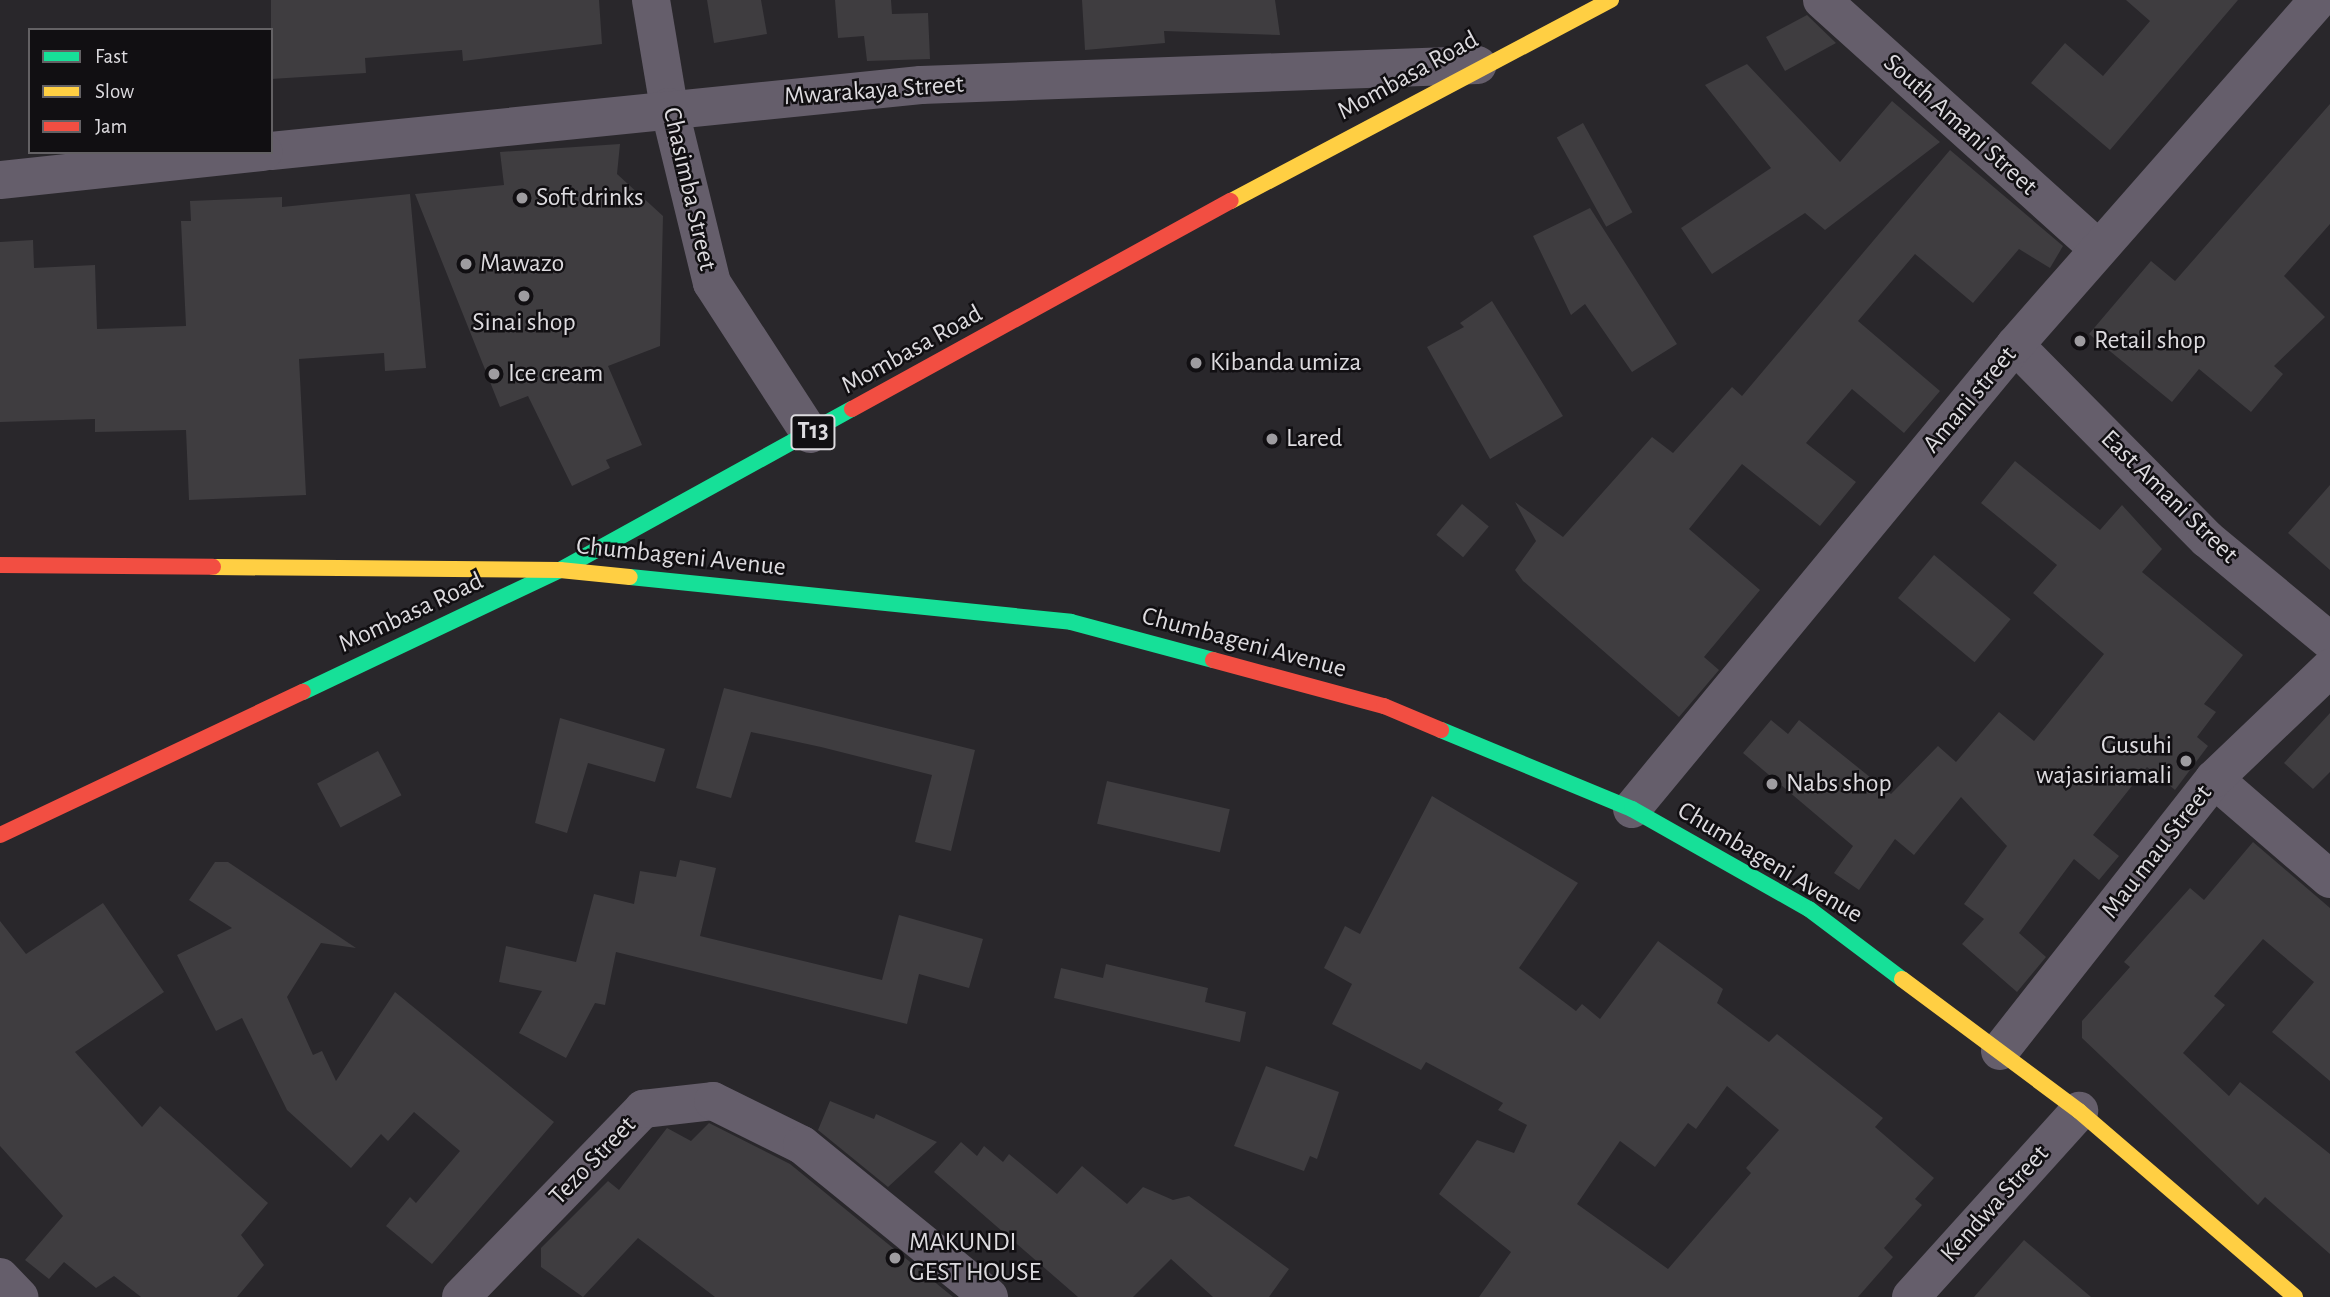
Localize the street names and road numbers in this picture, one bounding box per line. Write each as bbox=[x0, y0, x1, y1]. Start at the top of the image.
street label: Mombasa Road bbox=[1332, 24, 1484, 128]
street label: South Amani Street bbox=[1877, 48, 2043, 202]
street label: Mwarakaya Street bbox=[783, 69, 965, 113]
street label: Chasimba Street bbox=[655, 104, 723, 274]
street label: Mombasa Road bbox=[836, 298, 988, 402]
street label: Amani street bbox=[1916, 340, 2024, 460]
road number: T13 bbox=[790, 412, 836, 452]
street label: East Amani Street bbox=[2094, 424, 2244, 570]
street label: Chumbageni Avenue bbox=[575, 530, 787, 584]
street label: Mombasa Road bbox=[334, 566, 488, 660]
street label: Chumbageni Avenue bbox=[1138, 601, 1350, 685]
street label: Mau mau Street bbox=[2095, 779, 2219, 925]
street label: Chumbageni Avenue bbox=[1672, 795, 1868, 931]
street label: Tezo Street bbox=[543, 1110, 643, 1212]
street label: Kendwa Street bbox=[1934, 1139, 2056, 1269]

